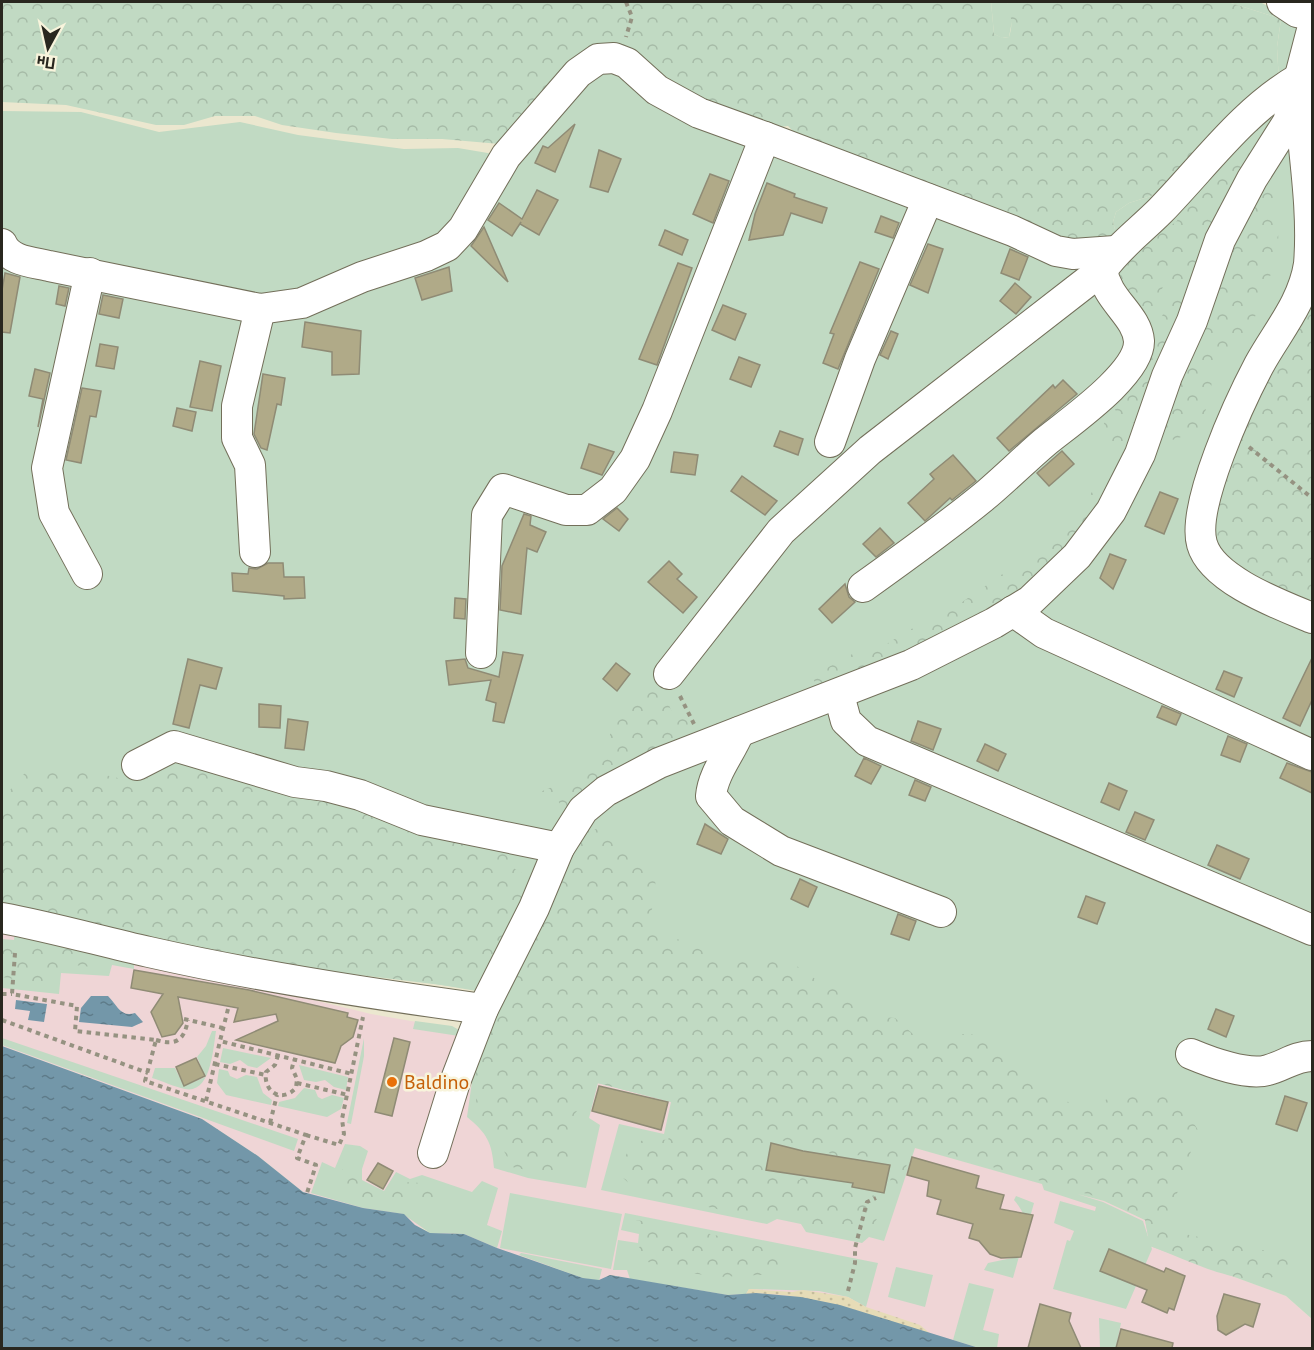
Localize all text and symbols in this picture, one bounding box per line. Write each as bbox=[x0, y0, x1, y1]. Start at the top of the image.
north arrow bbox=[18, 18, 78, 78]
text: Пн bbox=[35, 52, 57, 74]
place label: Baldino bbox=[404, 1069, 469, 1095]
marker: Baldino bbox=[385, 1075, 399, 1089]

